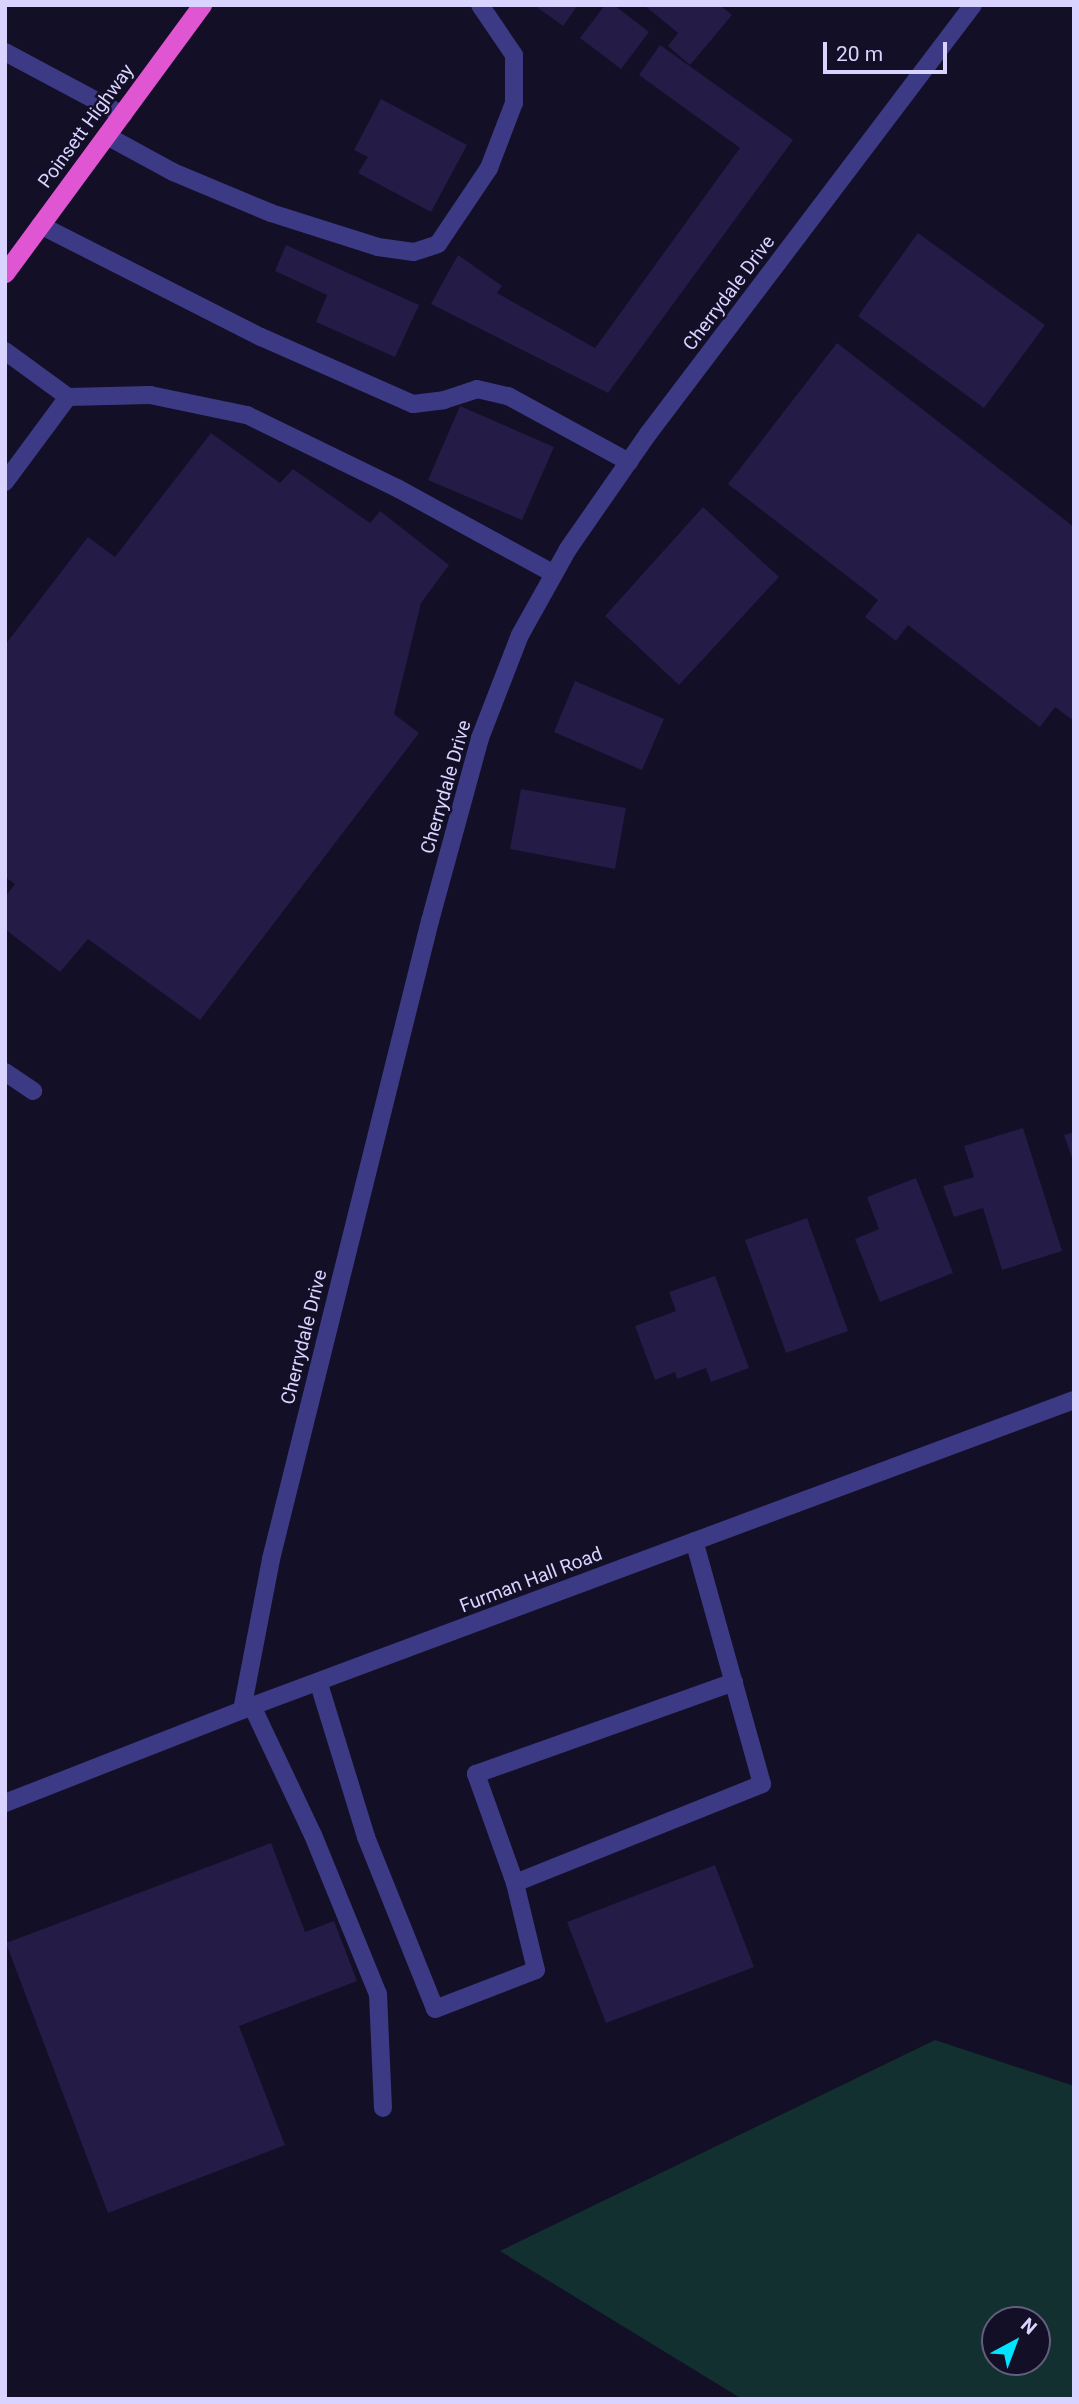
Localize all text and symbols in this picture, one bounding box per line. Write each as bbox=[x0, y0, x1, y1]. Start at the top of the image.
scale bar bbox=[827, 28, 951, 72]
text: 20 m bbox=[836, 42, 883, 66]
street label: Poinsett Highway bbox=[33, 60, 139, 192]
street label: Cherrydale Drive bbox=[678, 231, 780, 355]
street label: Cherrydale Drive bbox=[416, 718, 476, 856]
street label: Cherrydale Drive bbox=[276, 1267, 332, 1407]
street label: Furman Hall Road bbox=[456, 1542, 606, 1618]
north arrow bbox=[981, 2306, 1051, 2376]
text: N bbox=[1016, 2313, 1041, 2339]

